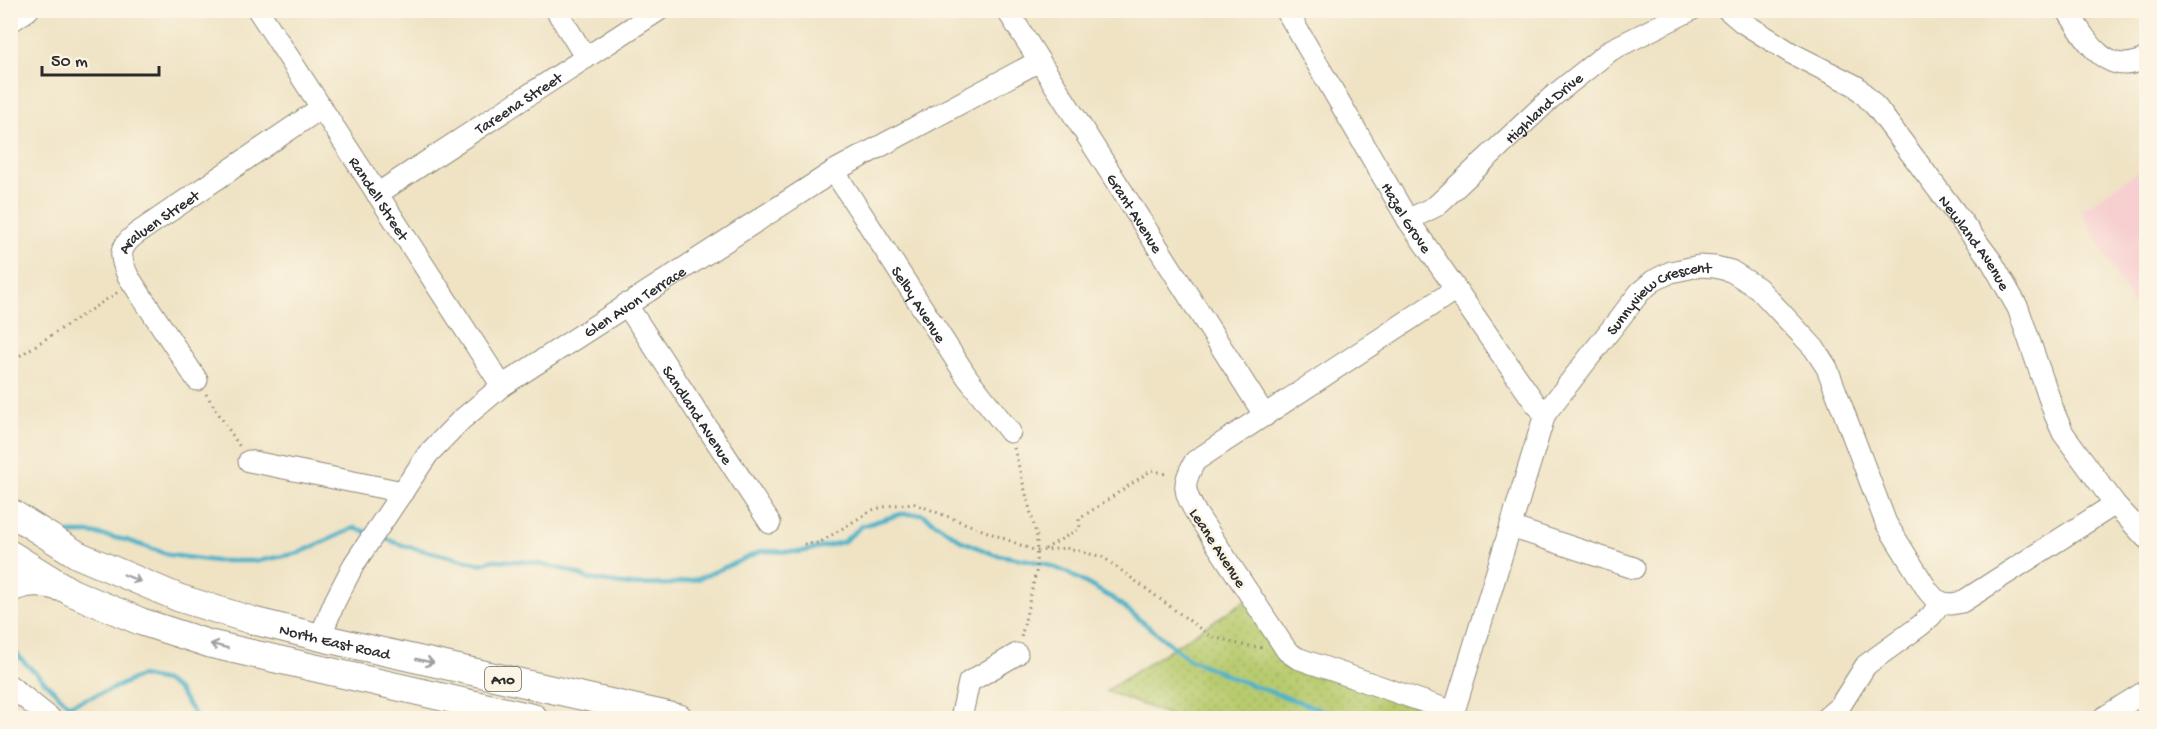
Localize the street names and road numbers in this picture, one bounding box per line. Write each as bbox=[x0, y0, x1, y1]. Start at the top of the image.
street label: Tareena Street bbox=[472, 69, 568, 141]
street label: Highland Drive bbox=[1502, 70, 1589, 149]
street label: Randell Street bbox=[343, 154, 412, 247]
street label: Grant Avenue bbox=[1100, 171, 1166, 258]
street label: Hazel Grove bbox=[1375, 180, 1435, 259]
street label: Araluen Street bbox=[116, 187, 205, 258]
street label: Newland Avenue bbox=[1932, 193, 2012, 295]
street label: Sunnyview Crescent bbox=[1604, 260, 1713, 340]
street label: Glen Avon Terrace bbox=[581, 263, 691, 344]
street label: Selby Avenue bbox=[885, 264, 949, 348]
street label: Sandland Avenue bbox=[656, 363, 735, 470]
street label: Leane Avenue bbox=[1183, 506, 1249, 593]
street label: North East Road bbox=[277, 622, 393, 666]
road number: A10 bbox=[485, 667, 521, 691]

